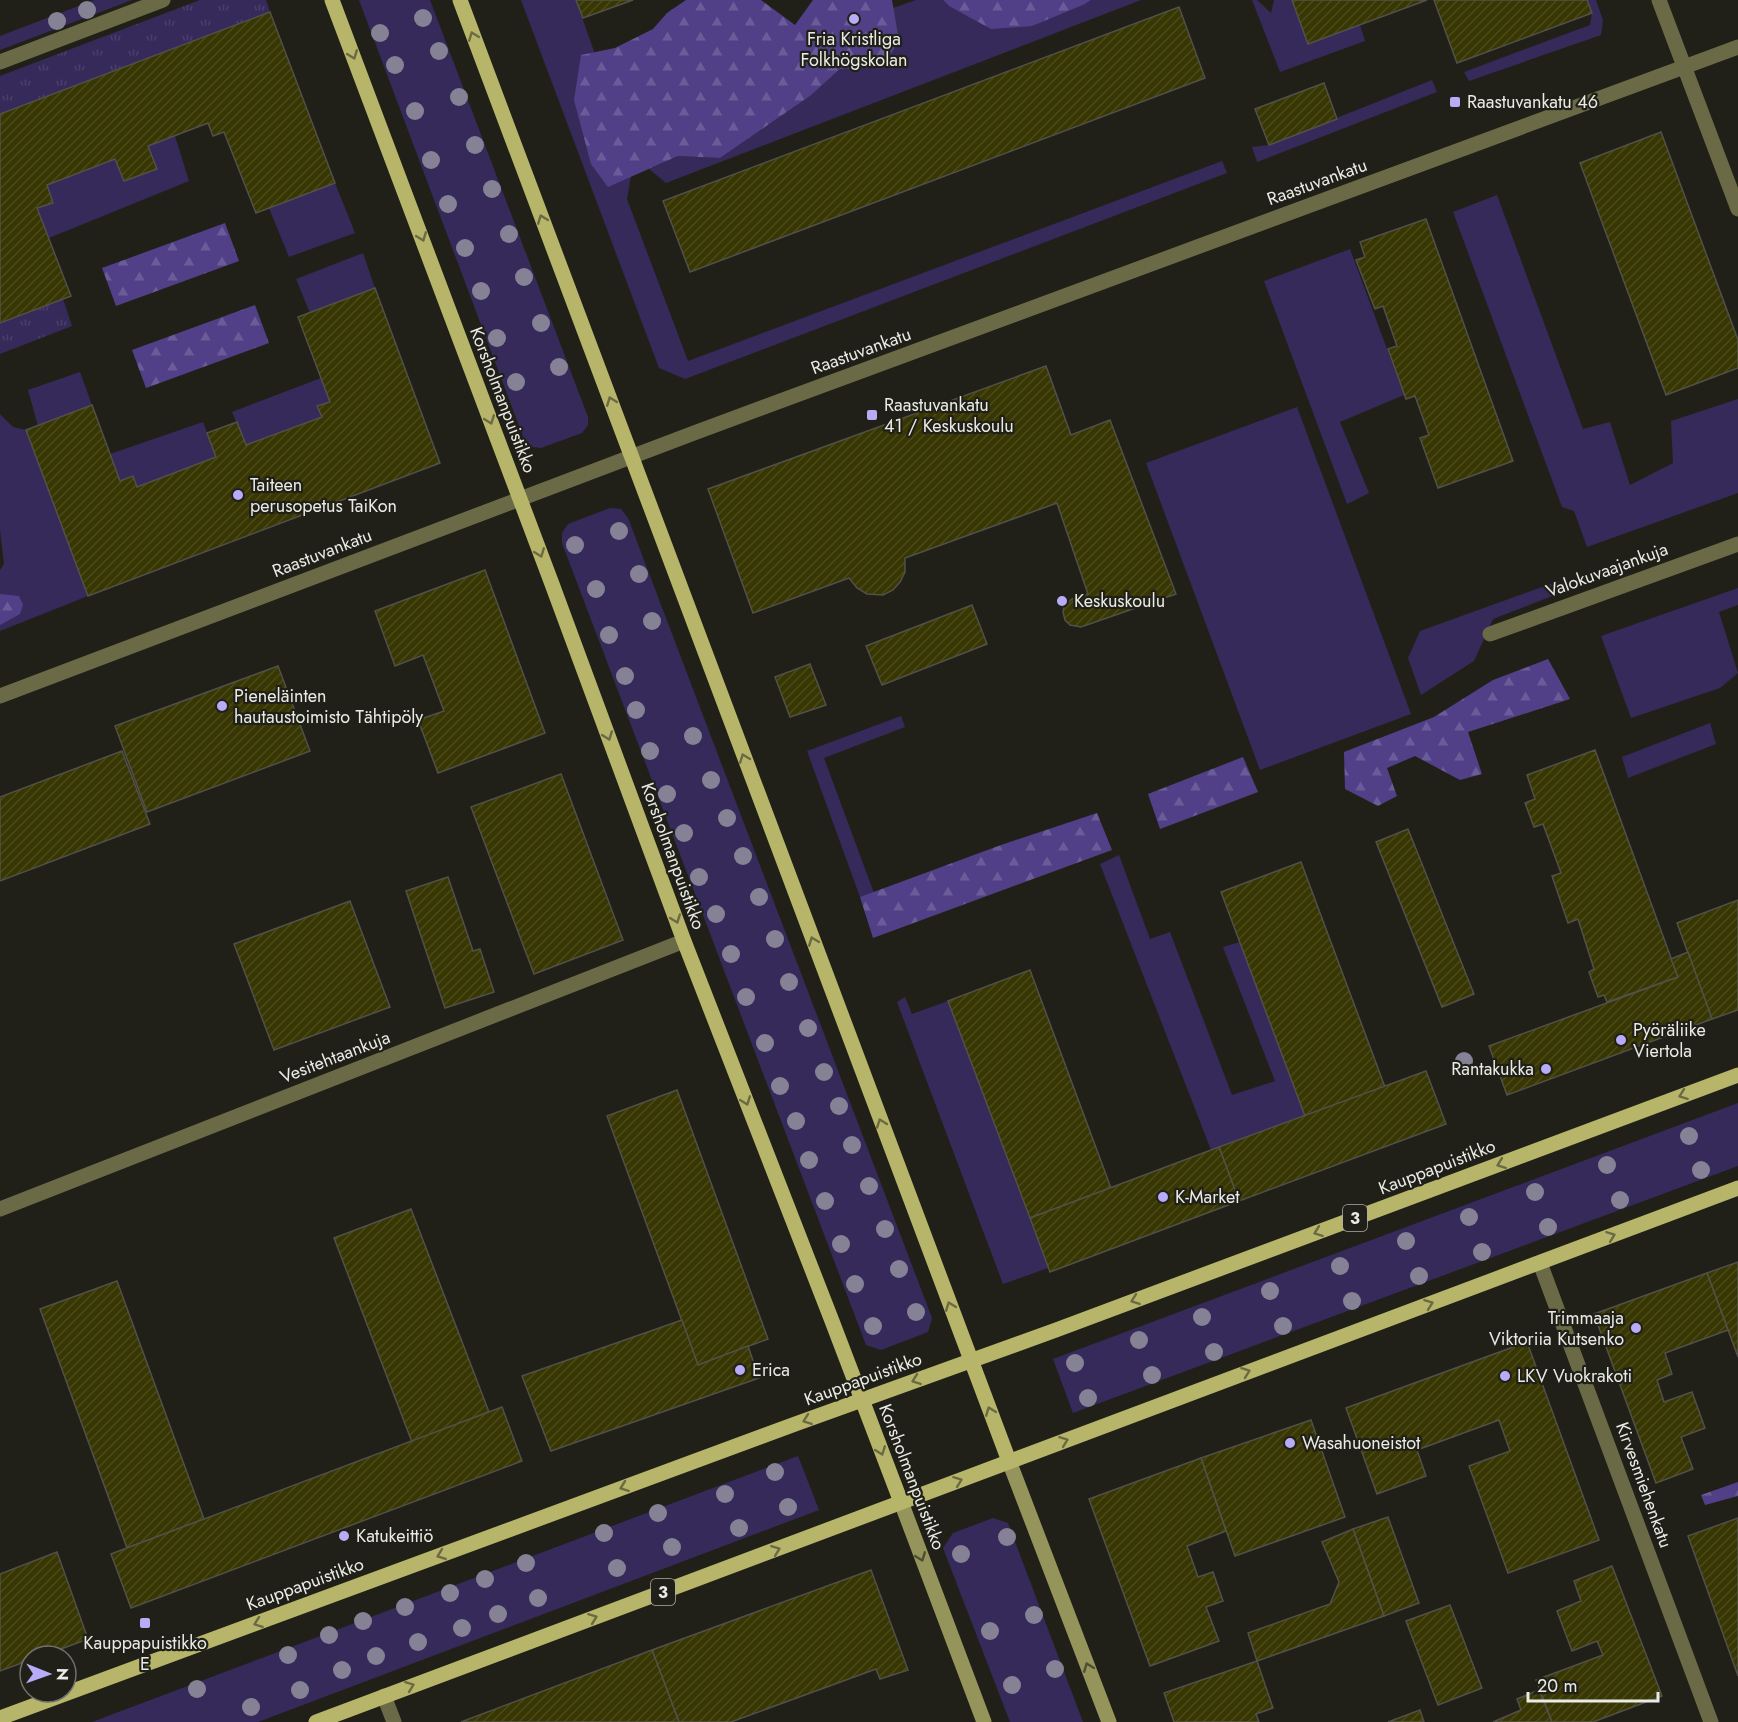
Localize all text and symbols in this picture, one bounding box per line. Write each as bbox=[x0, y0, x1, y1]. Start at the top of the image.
marker: Fria Kristliga Folkhögskolan bbox=[847, 12, 861, 26]
place label: Fria Kristliga Folkhögskolan bbox=[801, 26, 907, 73]
one-way arrow bbox=[468, 32, 481, 42]
one-way arrow bbox=[346, 49, 358, 60]
place label: Raastuvankatu 46 bbox=[1467, 89, 1598, 115]
marker: Raastuvankatu 46 bbox=[1448, 95, 1462, 109]
street label: Raastuvankatu bbox=[1263, 152, 1371, 212]
one-way arrow bbox=[537, 214, 549, 225]
one-way arrow bbox=[414, 232, 427, 242]
street label: Raastuvankatu bbox=[807, 321, 915, 381]
street label: Korsholmanpuistikko bbox=[463, 323, 543, 477]
place label: Raastuvankatu 41 / Keskuskoulu bbox=[884, 392, 1014, 439]
one-way arrow bbox=[605, 397, 618, 407]
marker: Raastuvankatu 41 / Keskuskoulu bbox=[865, 408, 879, 422]
one-way arrow bbox=[483, 414, 495, 425]
place label: Taiteen perusopetus TaiKon bbox=[250, 472, 397, 519]
marker: Taiteen perusopetus TaiKon bbox=[231, 488, 245, 502]
street label: Raastuvankatu bbox=[268, 522, 376, 584]
street label: Valokuvaajankuja bbox=[1542, 536, 1672, 604]
one-way arrow bbox=[533, 548, 546, 558]
place label: Keskuskoulu bbox=[1074, 588, 1165, 614]
marker: Keskuskoulu bbox=[1055, 594, 1069, 608]
place label: Pieneläinten hautaustoimisto Tähtipöly bbox=[234, 683, 423, 730]
marker: Pieneläinten hautaustoimisto Tähtipöly bbox=[215, 699, 229, 713]
one-way arrow bbox=[601, 730, 613, 741]
one-way arrow bbox=[739, 753, 752, 764]
street label: Korsholmanpuistikko bbox=[634, 779, 712, 933]
one-way arrow bbox=[668, 914, 681, 924]
one-way arrow bbox=[808, 936, 820, 947]
place label: Pyöräliike Viertola bbox=[1633, 1017, 1706, 1064]
street label: Vesitehtaankuja bbox=[276, 1024, 394, 1090]
marker: Pyöräliike Viertola bbox=[1614, 1033, 1628, 1047]
place label: Rantakukka bbox=[1451, 1056, 1534, 1082]
marker: Rantakukka bbox=[1539, 1062, 1553, 1076]
one-way arrow bbox=[1678, 1088, 1689, 1101]
one-way arrow bbox=[739, 1095, 751, 1106]
one-way arrow bbox=[876, 1119, 889, 1129]
street label: Kauppapuistikko bbox=[1375, 1133, 1499, 1201]
one-way arrow bbox=[1496, 1157, 1507, 1169]
place label: K-Market bbox=[1175, 1184, 1240, 1210]
marker: K-Market bbox=[1156, 1190, 1170, 1204]
road number: 3 bbox=[1343, 1205, 1367, 1231]
one-way arrow bbox=[1313, 1225, 1324, 1237]
one-way arrow bbox=[1606, 1230, 1616, 1243]
one-way arrow bbox=[1130, 1293, 1141, 1306]
one-way arrow bbox=[1423, 1299, 1434, 1311]
one-way arrow bbox=[944, 1301, 957, 1312]
place label: Trimmaaja Viktoriia Kutsenko bbox=[1489, 1305, 1624, 1352]
marker: Trimmaaja Viktoriia Kutsenko bbox=[1629, 1321, 1643, 1335]
street label: Kauppapuistikko bbox=[801, 1346, 926, 1412]
place label: Erica bbox=[752, 1357, 790, 1383]
marker: Erica bbox=[733, 1363, 747, 1377]
place label: LKV Vuokrakoti bbox=[1517, 1363, 1632, 1389]
one-way arrow bbox=[1240, 1367, 1251, 1380]
marker: LKV Vuokrakoti bbox=[1498, 1369, 1512, 1383]
one-way arrow bbox=[911, 1373, 922, 1386]
street label: Korsholmanpuistikko bbox=[872, 1400, 952, 1554]
one-way arrow bbox=[984, 1406, 997, 1417]
one-way arrow bbox=[802, 1412, 813, 1425]
street label: Kirvesmiehenkatu bbox=[1609, 1418, 1679, 1552]
place label: Wasahuoneistot bbox=[1302, 1430, 1421, 1456]
one-way arrow bbox=[1058, 1435, 1068, 1448]
marker: Wasahuoneistot bbox=[1283, 1436, 1297, 1450]
one-way arrow bbox=[874, 1445, 887, 1456]
one-way arrow bbox=[952, 1475, 963, 1488]
one-way arrow bbox=[619, 1480, 630, 1493]
place label: Katukeittiö bbox=[356, 1523, 434, 1549]
marker: Katukeittiö bbox=[337, 1529, 351, 1543]
one-way arrow bbox=[770, 1544, 781, 1557]
one-way arrow bbox=[436, 1548, 447, 1560]
street label: Kauppapuistikko bbox=[243, 1551, 368, 1617]
one-way arrow bbox=[914, 1551, 927, 1562]
road number: 3 bbox=[651, 1579, 675, 1605]
one-way arrow bbox=[587, 1613, 598, 1625]
one-way arrow bbox=[253, 1615, 264, 1628]
marker: Kauppapuistikko E bbox=[138, 1616, 152, 1630]
place label: Kauppapuistikko E bbox=[83, 1630, 207, 1677]
north arrow bbox=[18, 1644, 78, 1704]
one-way arrow bbox=[1083, 1663, 1095, 1674]
scale bar bbox=[1528, 1665, 1658, 1703]
text: N bbox=[51, 1668, 74, 1681]
text: 20 m bbox=[1537, 1673, 1577, 1699]
one-way arrow bbox=[405, 1681, 415, 1694]

